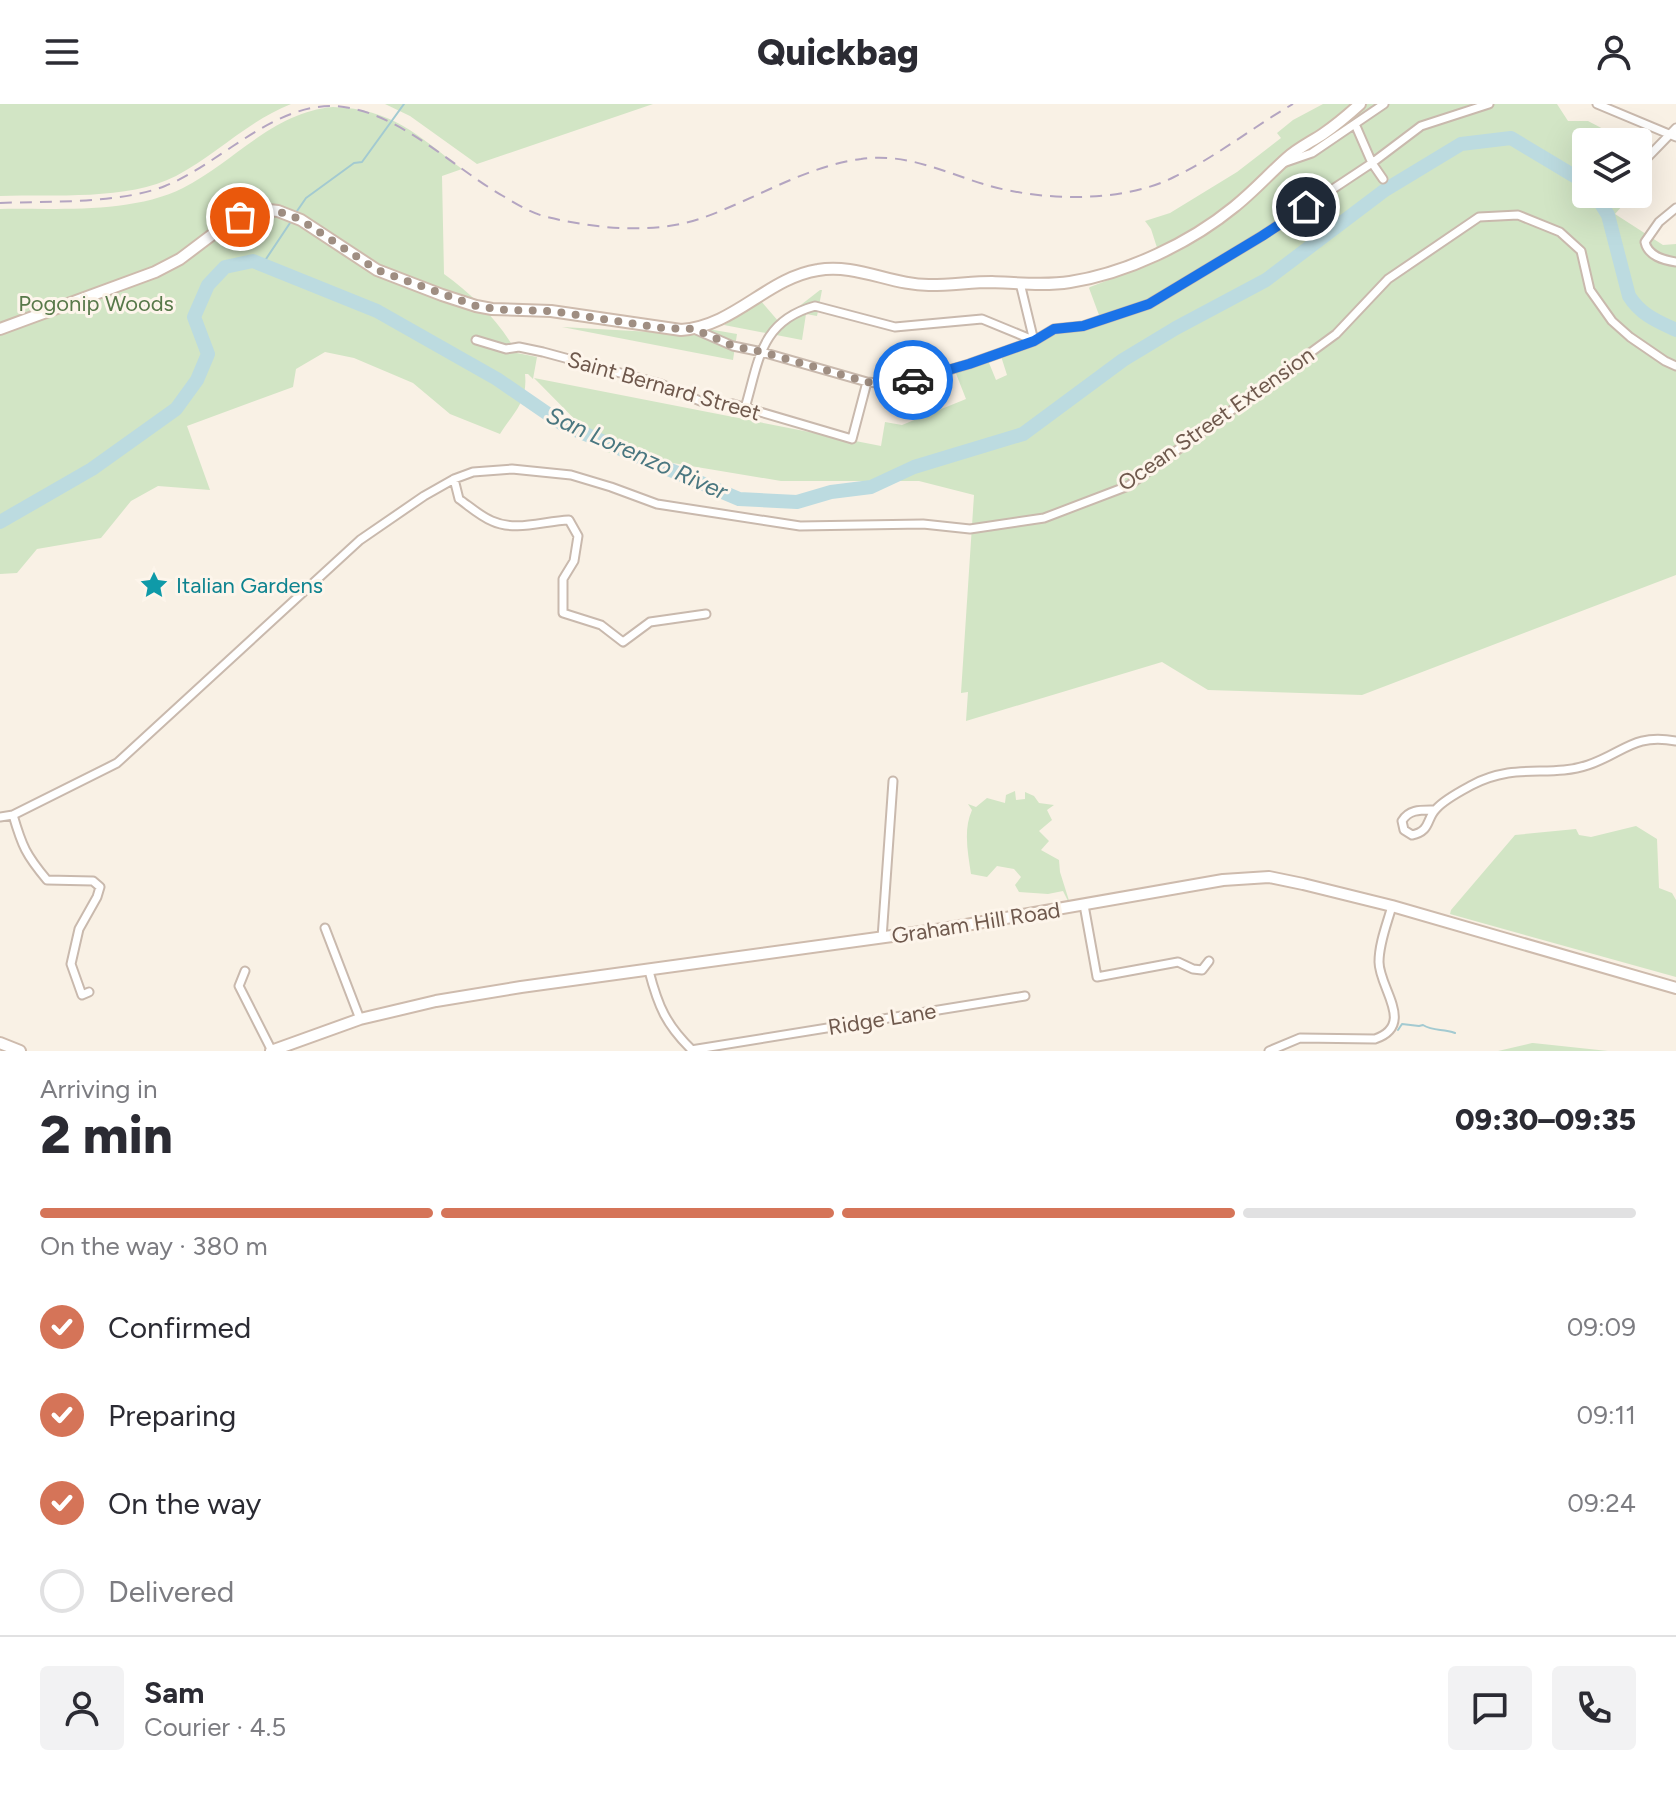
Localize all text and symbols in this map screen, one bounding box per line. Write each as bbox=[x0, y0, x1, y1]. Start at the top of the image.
icon: menu bbox=[40, 30, 84, 74]
icon: person bbox=[1592, 30, 1636, 74]
text: Quickbag bbox=[757, 31, 919, 74]
map controls bbox=[1572, 128, 1652, 208]
button: layers bbox=[1572, 128, 1652, 208]
pin bbox=[1272, 173, 1340, 241]
pin bbox=[206, 183, 274, 251]
icon: home bbox=[1284, 185, 1328, 229]
icon: bag bbox=[218, 195, 262, 239]
park label: Pogonip Woods bbox=[18, 290, 174, 317]
courier bbox=[873, 340, 953, 420]
street label: Ocean Street Extension bbox=[1113, 341, 1319, 497]
street label: Saint Bernard Street bbox=[564, 346, 764, 426]
icon: car bbox=[891, 358, 935, 402]
water label: San Lorenzo River bbox=[542, 400, 733, 506]
place icon: Italian Gardens bbox=[139, 570, 169, 600]
place label: Italian Gardens bbox=[176, 572, 323, 599]
street label: Graham Hill Road bbox=[890, 896, 1062, 950]
street label: Ridge Lane bbox=[826, 997, 938, 1041]
text: Arriving in bbox=[40, 1073, 158, 1105]
text: 09:30–09:35 bbox=[1455, 1101, 1636, 1138]
text: 2 min bbox=[40, 1104, 173, 1166]
text: On the way · 380 m bbox=[40, 1230, 268, 1262]
icon: check bbox=[40, 1305, 84, 1349]
text: Confirmed bbox=[108, 1309, 251, 1346]
text: 09:09 bbox=[1567, 1311, 1636, 1343]
icon: check bbox=[40, 1393, 84, 1437]
text: Preparing bbox=[108, 1397, 236, 1434]
text: 09:11 bbox=[1577, 1399, 1636, 1431]
icon: check bbox=[40, 1481, 84, 1525]
text: On the way bbox=[108, 1485, 261, 1522]
text: 09:24 bbox=[1567, 1487, 1636, 1519]
text: Delivered bbox=[108, 1573, 234, 1610]
button: person bbox=[40, 1666, 124, 1750]
button: chat bbox=[1448, 1666, 1532, 1750]
button: phone bbox=[1552, 1666, 1636, 1750]
text: Sam bbox=[144, 1674, 204, 1711]
text: Courier · 4.5 bbox=[144, 1711, 286, 1743]

